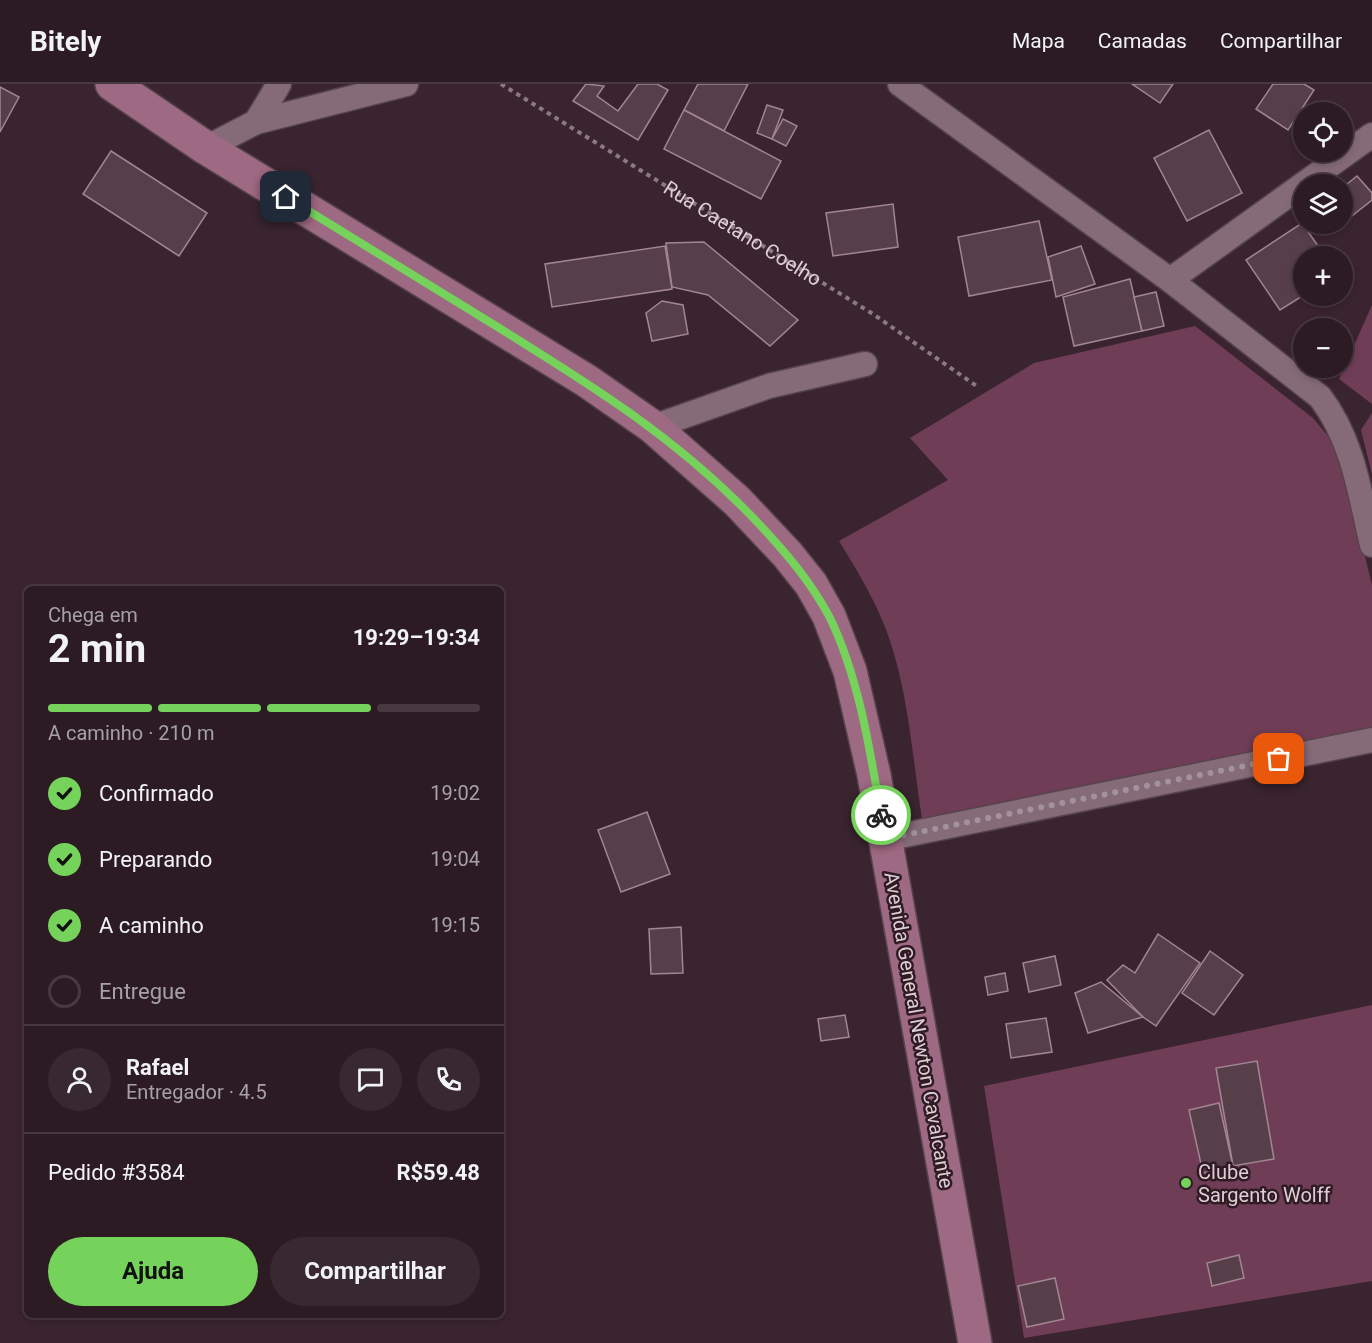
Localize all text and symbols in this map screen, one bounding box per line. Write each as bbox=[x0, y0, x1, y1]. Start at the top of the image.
text: Bitely bbox=[30, 25, 101, 58]
text: Mapa bbox=[1012, 29, 1065, 53]
text: Camadas bbox=[1098, 29, 1187, 53]
text: Compartilhar bbox=[1220, 29, 1342, 53]
map controls bbox=[1293, 102, 1353, 378]
button: locate bbox=[1293, 102, 1353, 162]
pin bbox=[260, 171, 311, 222]
button: layers bbox=[1293, 174, 1353, 234]
street label: Rua Caetano Coelho bbox=[659, 176, 826, 291]
icon: home bbox=[269, 180, 302, 213]
button: + bbox=[1293, 246, 1353, 306]
button: − bbox=[1293, 318, 1353, 378]
text: Chega em bbox=[48, 603, 138, 627]
text: 19:29–19:34 bbox=[353, 625, 480, 650]
text: 2 min bbox=[48, 626, 146, 672]
text: A caminho · 210 m bbox=[48, 721, 215, 745]
pin bbox=[1253, 733, 1304, 784]
icon: bag bbox=[1262, 742, 1295, 775]
icon: check bbox=[48, 777, 81, 810]
text: Confirmado bbox=[99, 781, 214, 806]
text: 19:02 bbox=[430, 781, 480, 805]
courier bbox=[851, 785, 911, 845]
icon: bike bbox=[865, 799, 898, 832]
icon: check bbox=[48, 843, 81, 876]
text: Preparando bbox=[99, 847, 212, 872]
text: 19:04 bbox=[430, 847, 480, 871]
street label: Avenida General Newton Cavalcante bbox=[879, 870, 959, 1190]
icon: check bbox=[48, 909, 81, 942]
text: A caminho bbox=[99, 913, 204, 938]
text: 19:15 bbox=[430, 913, 480, 937]
text: Entregue bbox=[99, 979, 186, 1004]
button: person bbox=[48, 1048, 111, 1111]
button: chat bbox=[339, 1048, 402, 1111]
button: phone bbox=[417, 1048, 480, 1111]
text: Rafael bbox=[126, 1055, 189, 1080]
text: Entregador · 4.5 bbox=[126, 1080, 267, 1104]
text: Pedido #3584 bbox=[48, 1160, 185, 1185]
text: R$59.48 bbox=[396, 1160, 480, 1185]
place label: Clube Sargento Wolff bbox=[1198, 1160, 1331, 1207]
marker: Clube Sargento Wolff bbox=[1179, 1176, 1193, 1190]
button: Ajuda bbox=[48, 1237, 258, 1306]
button: Compartilhar bbox=[270, 1237, 480, 1306]

